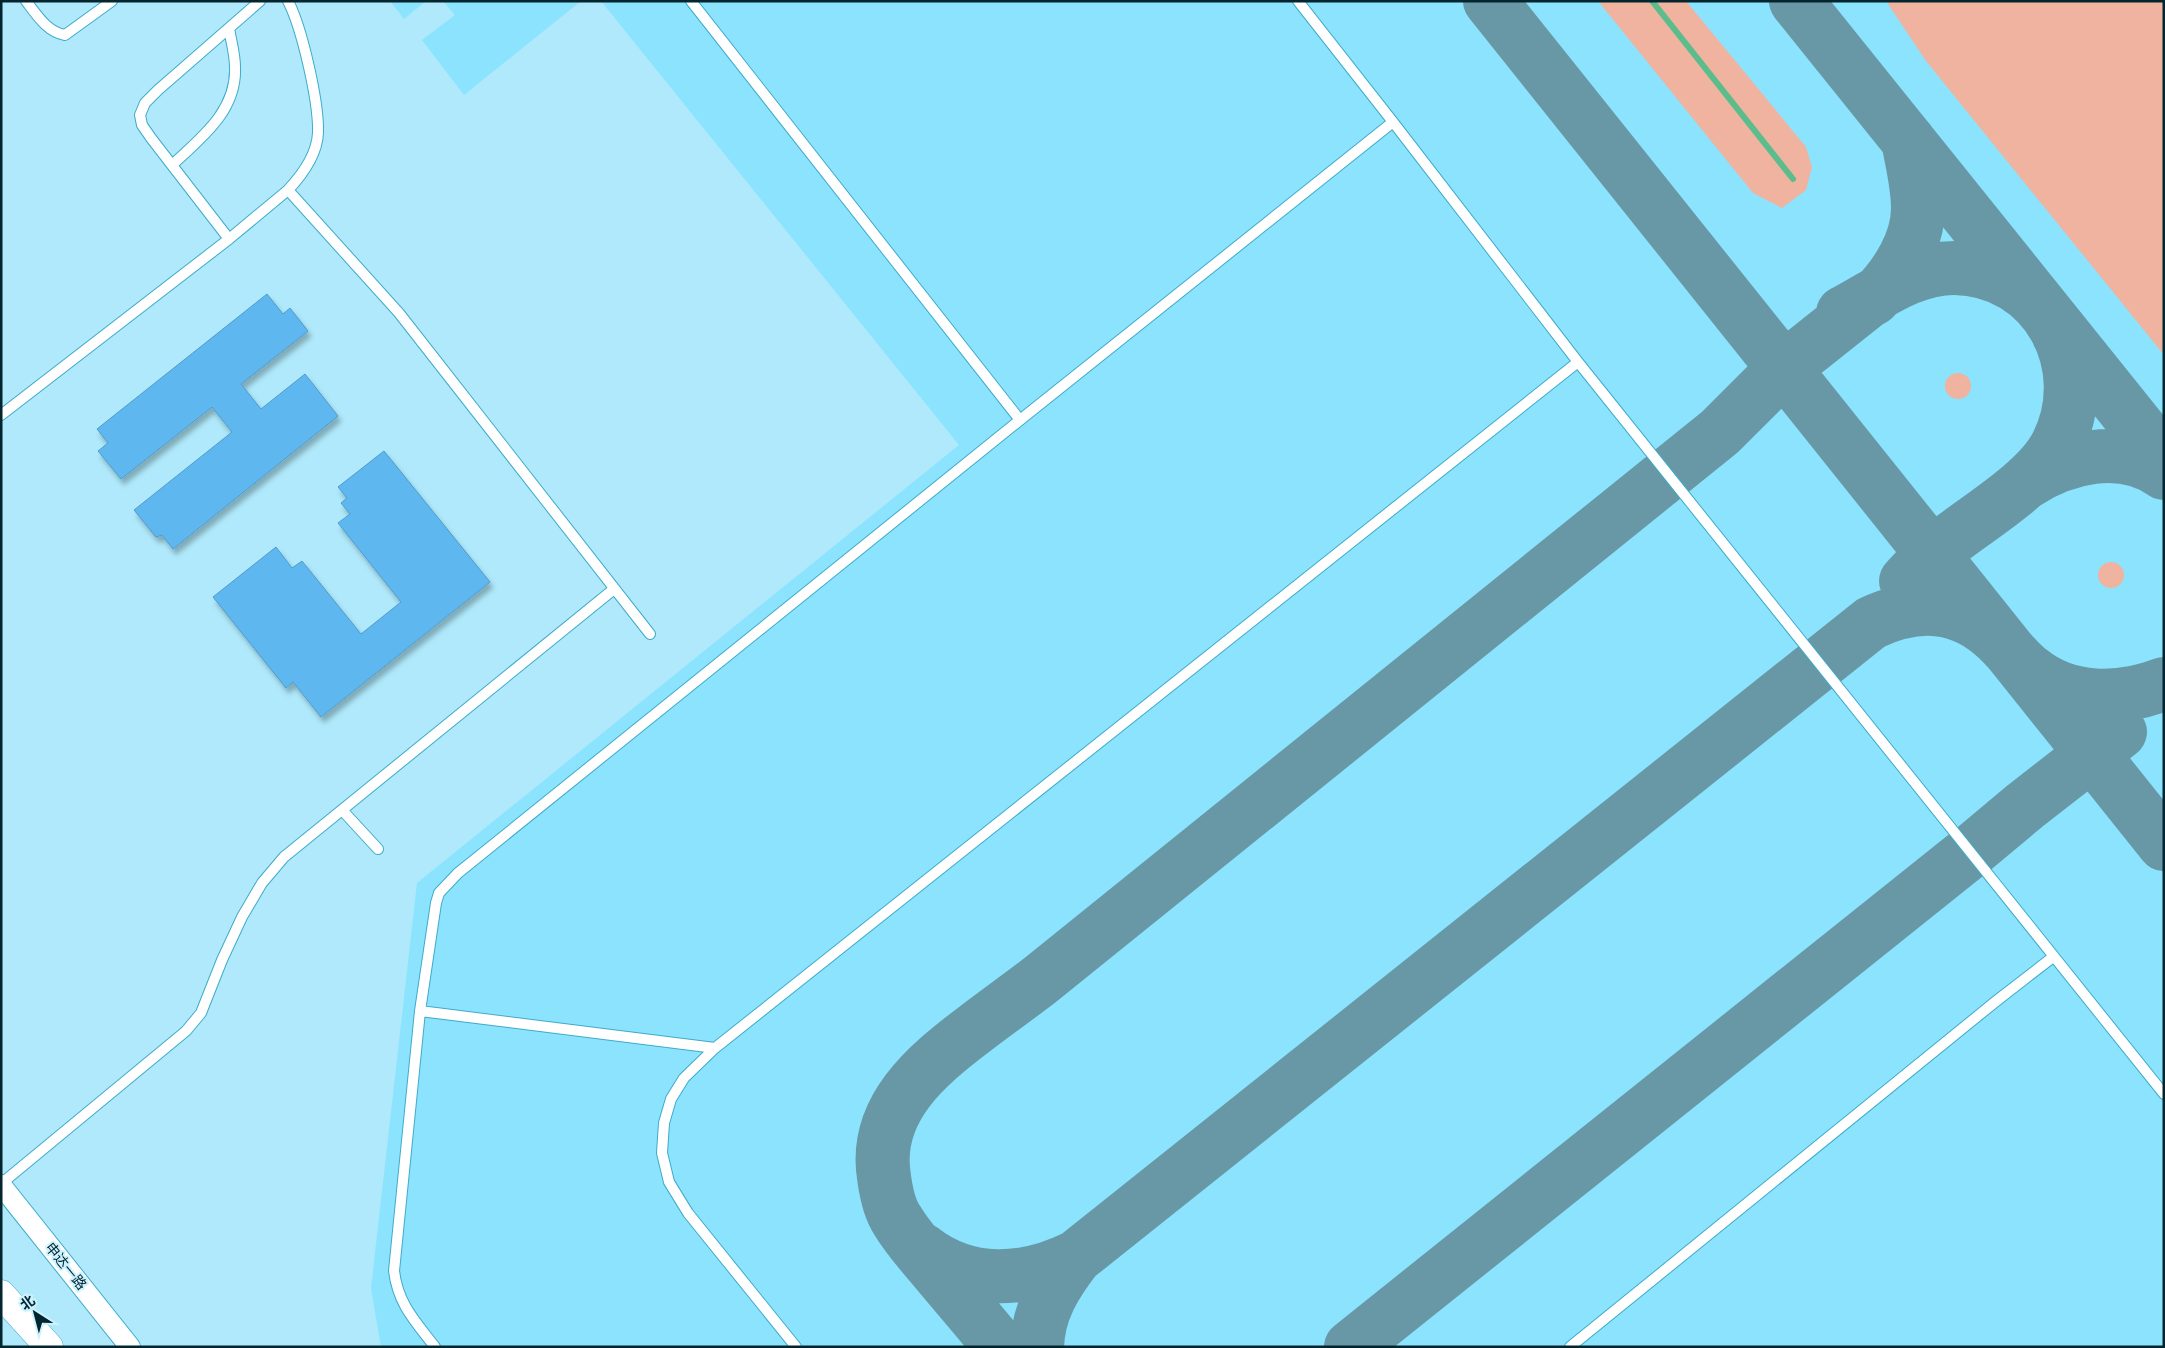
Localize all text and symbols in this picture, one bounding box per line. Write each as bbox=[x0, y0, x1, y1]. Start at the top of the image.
street label: 申达一路 bbox=[42, 1239, 90, 1293]
north arrow bbox=[10, 1288, 60, 1338]
text: 北 bbox=[17, 1292, 38, 1313]

